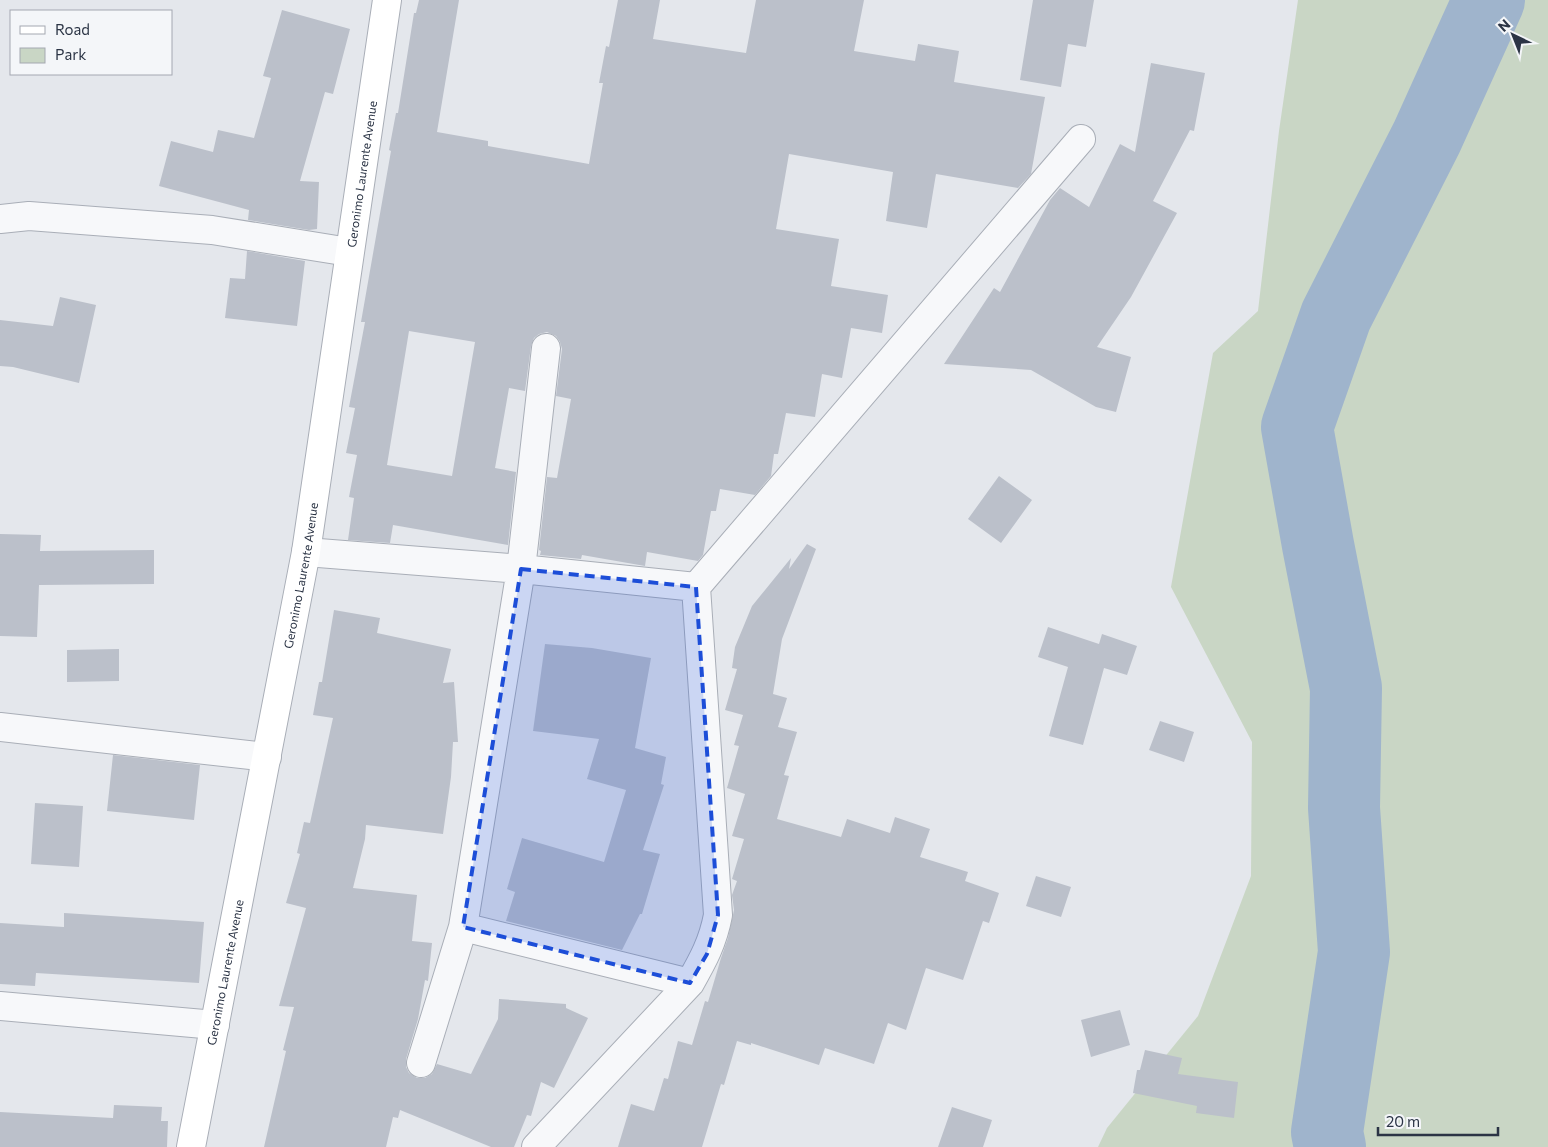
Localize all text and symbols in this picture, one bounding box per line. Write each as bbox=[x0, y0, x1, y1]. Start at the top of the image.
legend bbox=[10, 10, 172, 75]
north arrow bbox=[1488, 10, 1538, 60]
text: N bbox=[1494, 15, 1513, 35]
text: Road bbox=[55, 20, 90, 38]
text: Park bbox=[55, 45, 86, 63]
street label: Geronimo Laurente Avenue bbox=[344, 100, 379, 248]
street label: Geronimo Laurente Avenue bbox=[281, 501, 320, 650]
street label: Geronimo Laurente Avenue bbox=[204, 898, 246, 1046]
scale bar bbox=[1378, 1104, 1498, 1136]
text: 20 m bbox=[1386, 1112, 1420, 1130]

